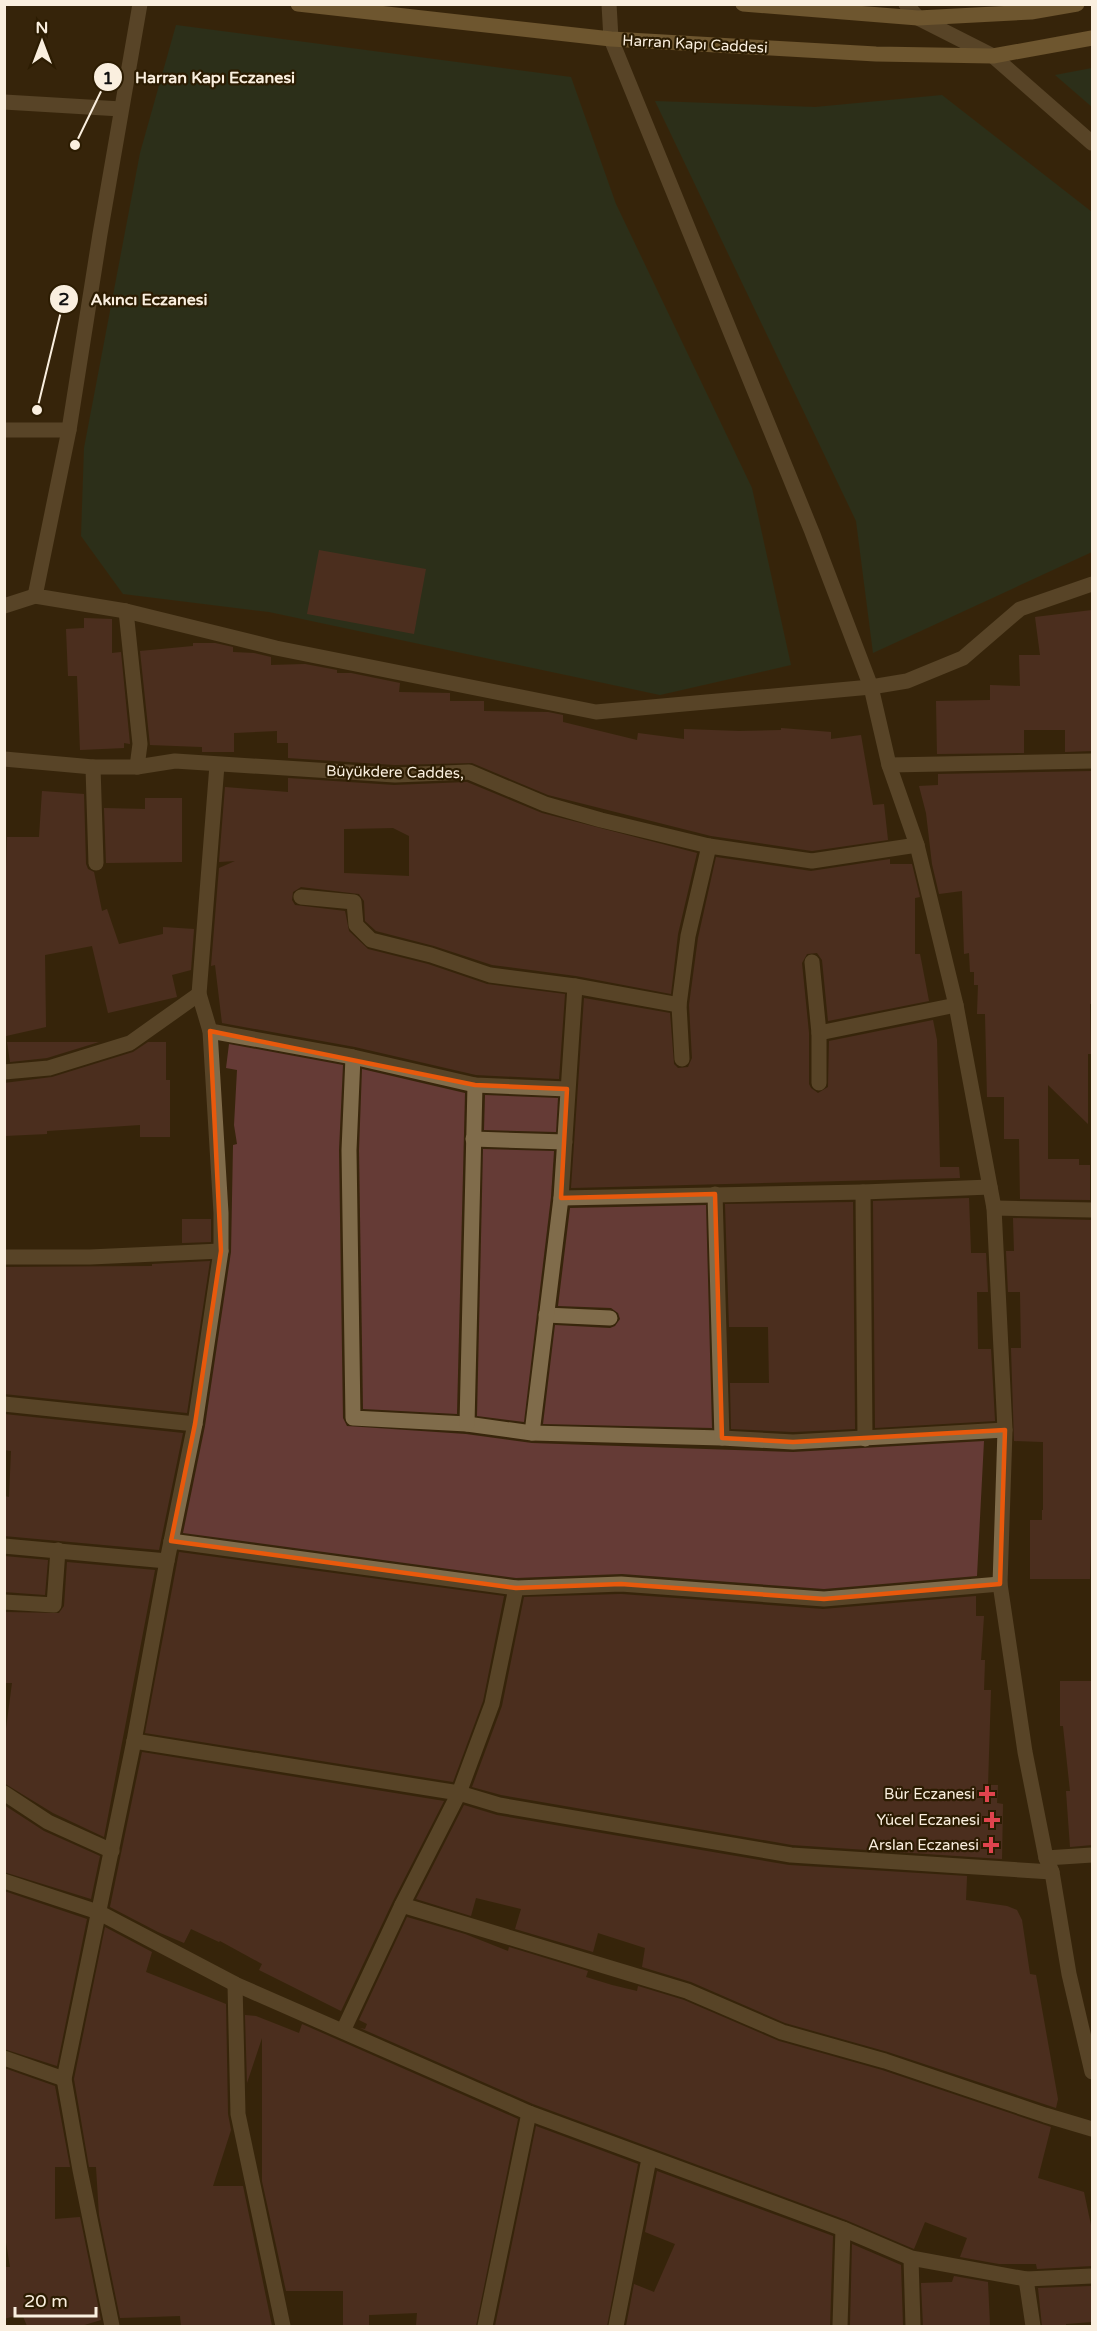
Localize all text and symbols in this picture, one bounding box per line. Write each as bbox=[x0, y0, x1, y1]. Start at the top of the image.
north arrow bbox=[12, 12, 72, 72]
text: N bbox=[36, 18, 48, 38]
street label: Harran Kapı Caddesi bbox=[622, 31, 768, 57]
callout: Harran Kapı Eczanesi bbox=[93, 60, 308, 94]
text: 1 bbox=[102, 67, 114, 89]
text: Harran Kapı Eczanesi bbox=[135, 68, 295, 88]
callout: Akıncı Eczanesi bbox=[49, 282, 220, 316]
text: 2 bbox=[58, 288, 70, 310]
text: Akıncı Eczanesi bbox=[91, 290, 207, 310]
street label: Büyükdere Caddes, bbox=[326, 762, 464, 782]
place label: Bür Eczanesi bbox=[884, 1785, 975, 1803]
marker: Bür Eczanesi bbox=[980, 1787, 994, 1801]
place label: Yücel Eczanesi bbox=[876, 1811, 980, 1829]
marker: Yücel Eczanesi bbox=[985, 1813, 999, 1827]
place label: Arslan Eczanesi bbox=[868, 1836, 979, 1854]
marker: Arslan Eczanesi bbox=[984, 1838, 998, 1852]
scale bar bbox=[15, 2280, 96, 2318]
text: 20 m bbox=[24, 2290, 68, 2312]

